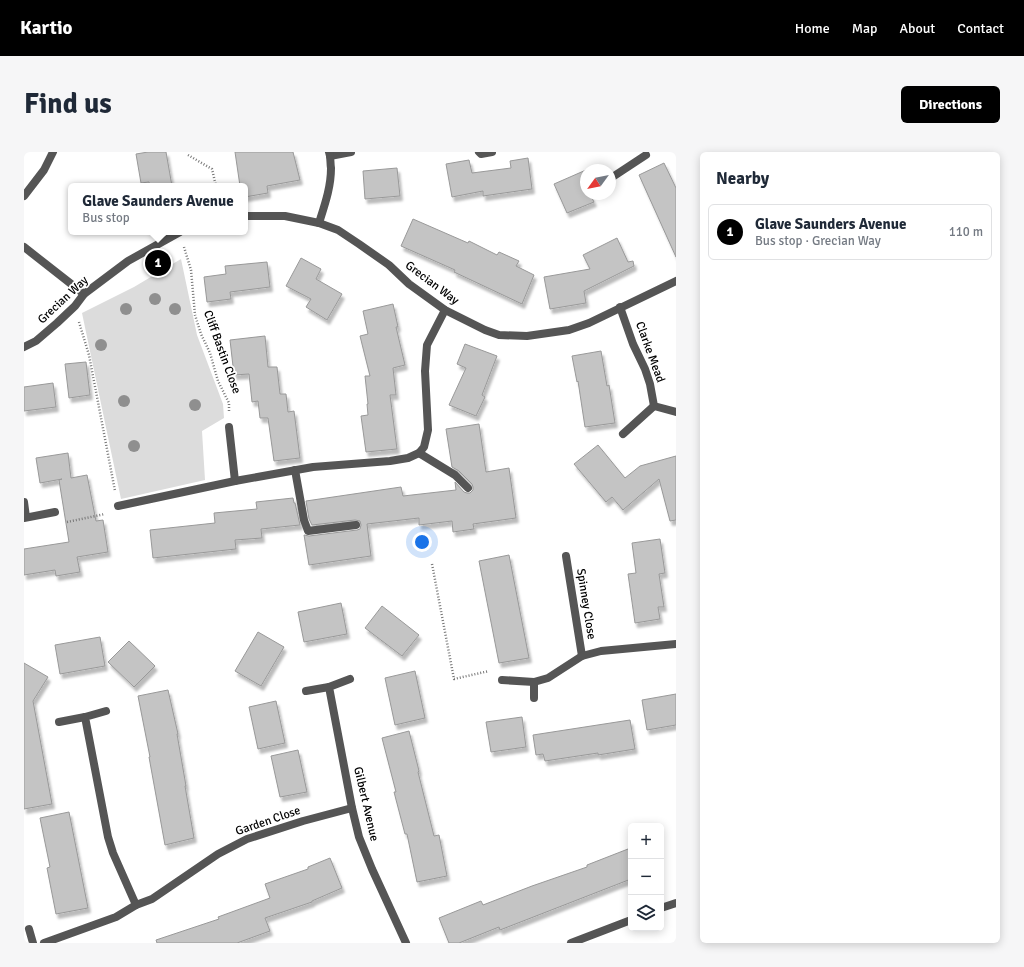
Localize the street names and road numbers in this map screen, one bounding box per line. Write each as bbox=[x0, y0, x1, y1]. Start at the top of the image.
street label: Grecian Way bbox=[402, 258, 462, 308]
street label: Grecian Way bbox=[35, 273, 92, 327]
street label: Cliff Bastin Close bbox=[200, 308, 244, 396]
street label: Clarke Mead bbox=[632, 319, 668, 385]
street label: Spinney Close bbox=[573, 567, 599, 641]
street label: Gilbert Avenue bbox=[350, 765, 382, 843]
street label: Garden Close bbox=[233, 803, 303, 839]

